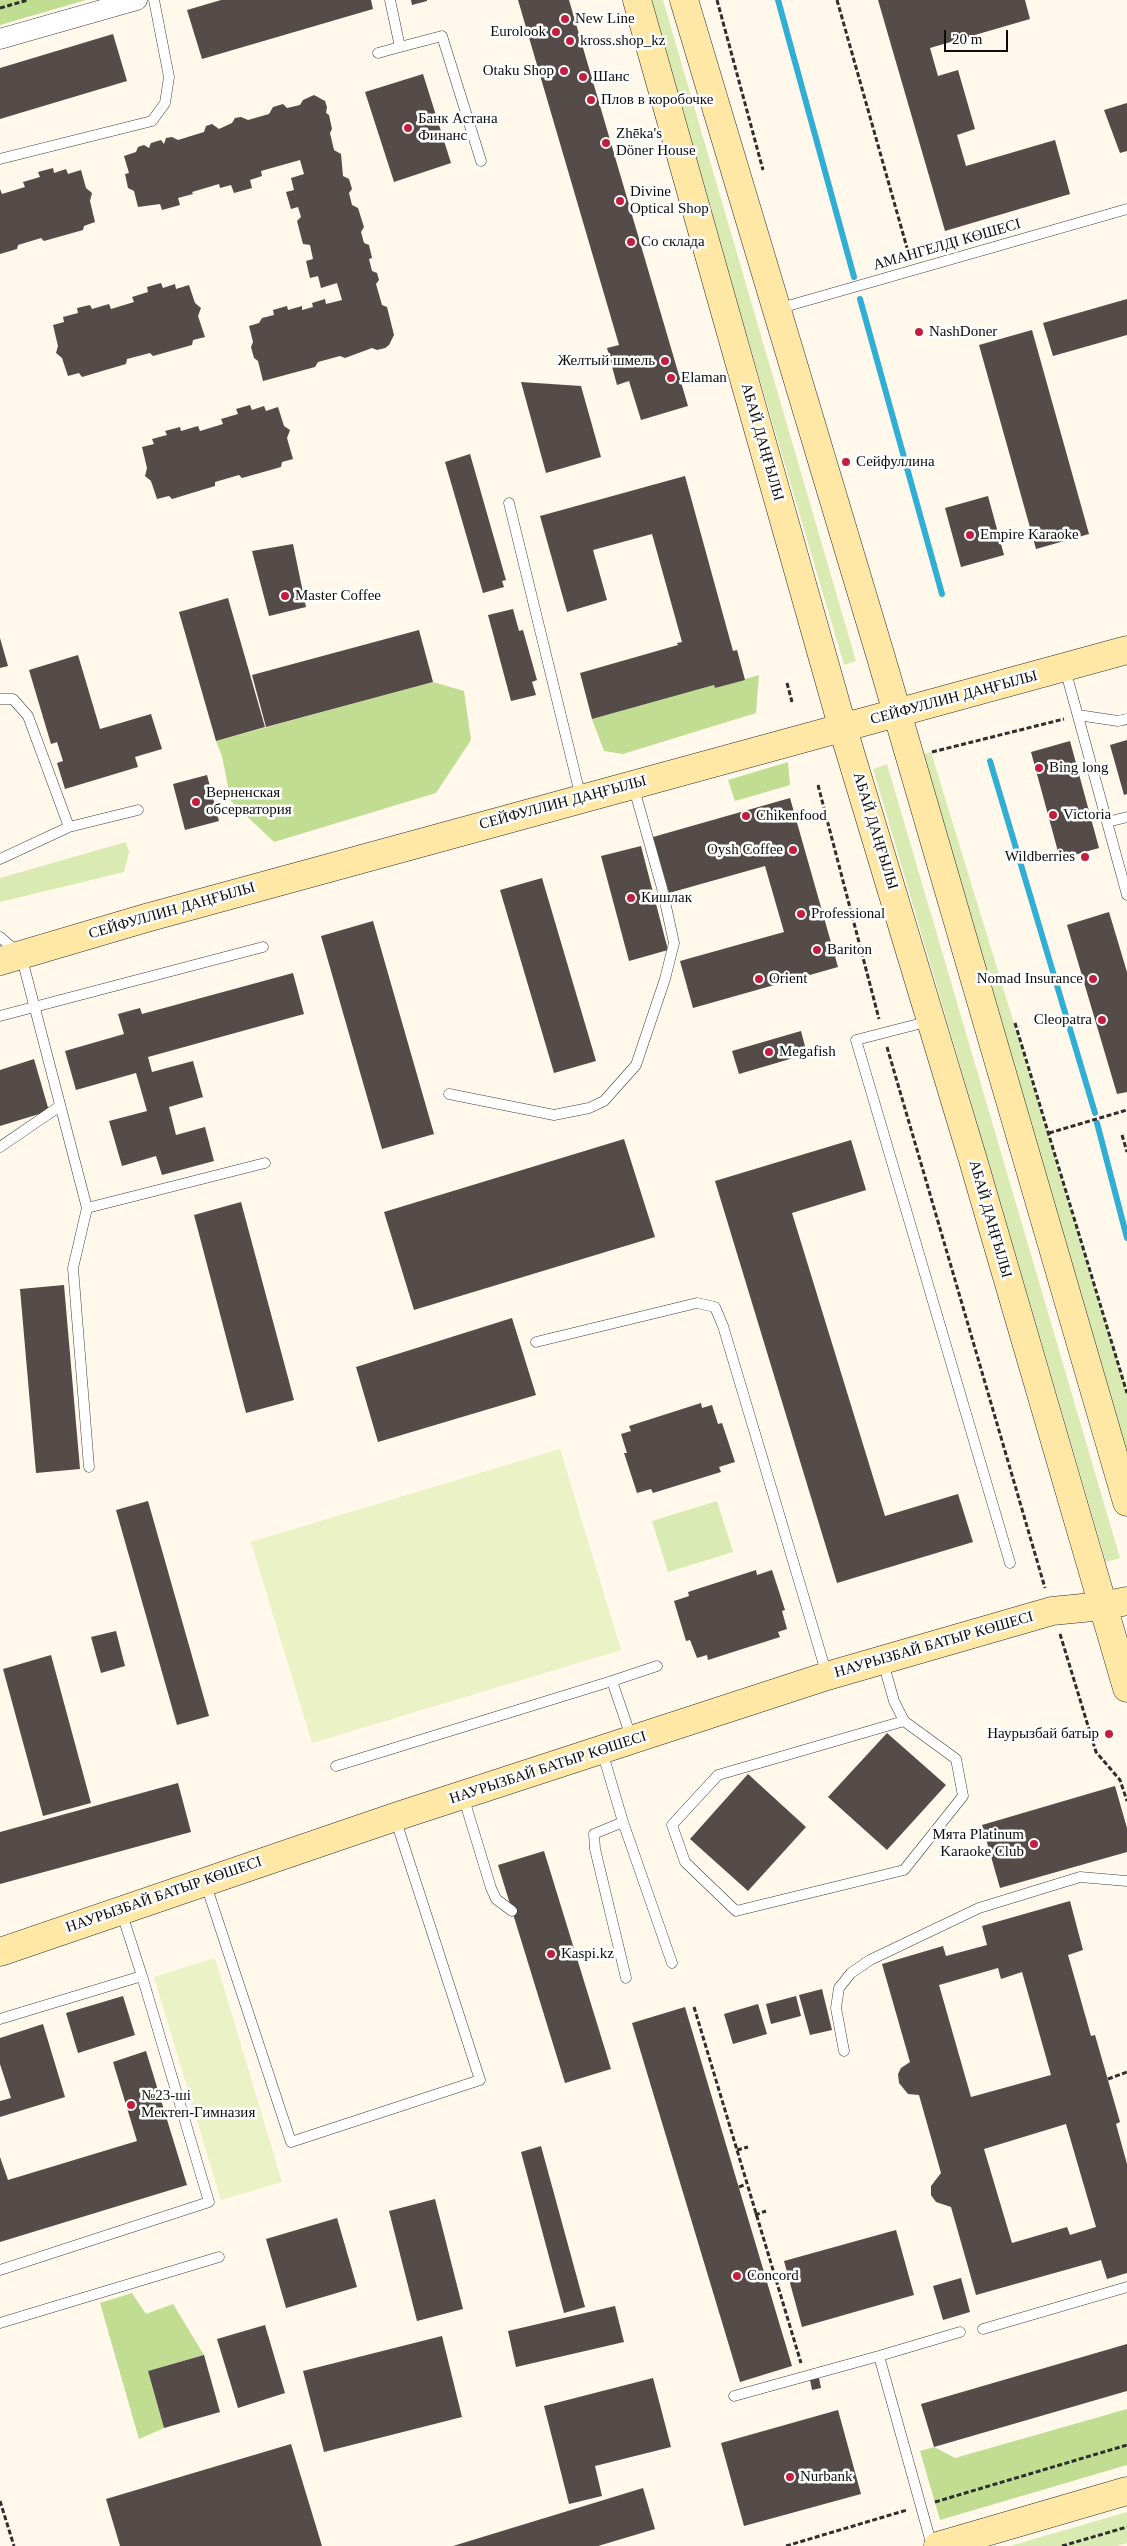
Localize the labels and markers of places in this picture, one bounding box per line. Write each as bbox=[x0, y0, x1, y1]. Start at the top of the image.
place label: New Line bbox=[575, 10, 635, 28]
marker: New Line bbox=[559, 13, 571, 25]
place label: Eurolook bbox=[490, 23, 546, 41]
marker: Eurolook bbox=[550, 26, 562, 38]
place label: kross.shop_kz bbox=[580, 32, 665, 50]
marker: kross.shop_kz bbox=[564, 35, 576, 47]
place label: Otaku Shop bbox=[483, 62, 554, 80]
marker: Otaku Shop bbox=[558, 65, 570, 77]
place label: Шанс bbox=[593, 68, 629, 86]
marker: Шанс bbox=[577, 71, 589, 83]
place label: Плов в коробочке bbox=[601, 91, 713, 109]
marker: Плов в коробочке bbox=[585, 94, 597, 106]
place label: Банк Астана Финанс bbox=[418, 110, 498, 145]
marker: Банк Астана Финанс bbox=[402, 122, 414, 134]
place label: Zhēka's Döner House bbox=[616, 125, 696, 160]
marker: Zhēka's Döner House bbox=[600, 137, 612, 149]
place label: Divine Optical Shop bbox=[630, 183, 709, 218]
marker: Divine Optical Shop bbox=[614, 195, 626, 207]
place label: Со склада bbox=[641, 233, 705, 251]
marker: Со склада bbox=[625, 236, 637, 248]
place label: NashDoner bbox=[929, 323, 997, 341]
marker: NashDoner bbox=[913, 326, 925, 338]
place label: Желтый шмель bbox=[558, 352, 655, 370]
marker: Желтый шмель bbox=[659, 355, 671, 367]
place label: Elaman bbox=[681, 369, 727, 387]
marker: Elaman bbox=[665, 372, 677, 384]
place label: Сейфуллина bbox=[856, 453, 935, 471]
marker: Сейфуллина bbox=[840, 456, 852, 468]
place label: Empire Karaoke bbox=[980, 526, 1079, 544]
marker: Empire Karaoke bbox=[964, 529, 976, 541]
place label: Master Coffee bbox=[295, 587, 381, 605]
marker: Master Coffee bbox=[279, 590, 291, 602]
place label: Bing long bbox=[1049, 759, 1109, 777]
marker: Bing long bbox=[1033, 762, 1045, 774]
place label: Верненская обсерватория bbox=[206, 784, 292, 819]
marker: Верненская обсерватория bbox=[190, 796, 202, 808]
place label: Victoria bbox=[1063, 806, 1111, 824]
place label: Chikenfood bbox=[756, 807, 827, 825]
marker: Victoria bbox=[1047, 809, 1059, 821]
marker: Chikenfood bbox=[740, 810, 752, 822]
place label: Oysh Coffee bbox=[707, 841, 783, 859]
marker: Oysh Coffee bbox=[787, 844, 799, 856]
place label: Wildberries bbox=[1005, 848, 1075, 866]
marker: Wildberries bbox=[1079, 851, 1091, 863]
place label: Кишлак bbox=[641, 889, 692, 907]
marker: Кишлак bbox=[625, 892, 637, 904]
place label: Professional bbox=[811, 905, 885, 923]
marker: Professional bbox=[795, 908, 807, 920]
place label: Bariton bbox=[827, 941, 872, 959]
marker: Bariton bbox=[811, 944, 823, 956]
place label: Orient bbox=[769, 970, 807, 988]
place label: Nomad Insurance bbox=[977, 970, 1083, 988]
marker: Orient bbox=[753, 973, 765, 985]
marker: Nomad Insurance bbox=[1087, 973, 1099, 985]
place label: Cleopatra bbox=[1034, 1011, 1092, 1029]
marker: Cleopatra bbox=[1096, 1014, 1108, 1026]
place label: Megafish bbox=[779, 1043, 836, 1061]
marker: Megafish bbox=[763, 1046, 775, 1058]
place label: Наурызбай батыр bbox=[987, 1725, 1099, 1743]
marker: Наурызбай батыр bbox=[1103, 1728, 1115, 1740]
place label: Мята Platinum Karaoke Club bbox=[932, 1826, 1024, 1861]
marker: Мята Platinum Karaoke Club bbox=[1028, 1838, 1040, 1850]
place label: Kaspi.kz bbox=[561, 1945, 614, 1963]
marker: Kaspi.kz bbox=[545, 1948, 557, 1960]
place label: №23-ші Мектеп-Гимназия bbox=[141, 2087, 255, 2122]
marker: №23-ші Мектеп-Гимназия bbox=[125, 2099, 137, 2111]
place label: Concord bbox=[747, 2267, 799, 2285]
marker: Concord bbox=[731, 2270, 743, 2282]
place label: Nurbank bbox=[800, 2468, 852, 2486]
marker: Nurbank bbox=[784, 2471, 796, 2483]

